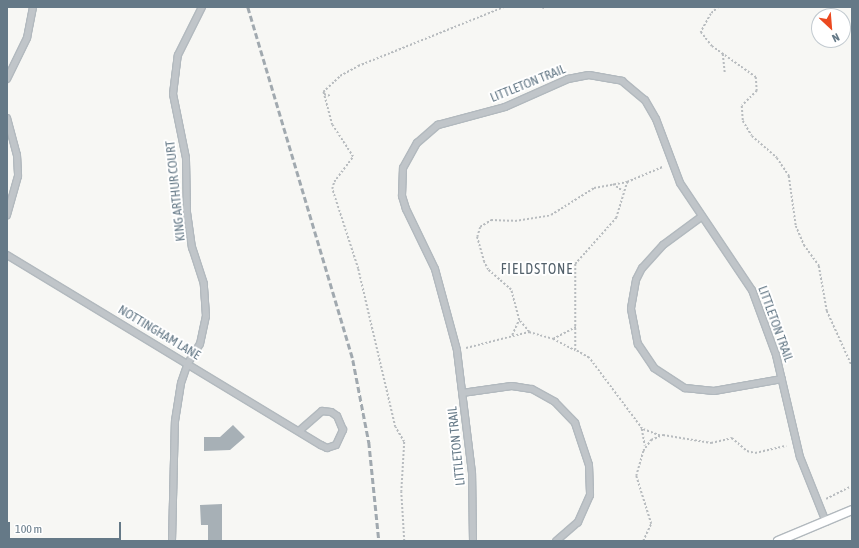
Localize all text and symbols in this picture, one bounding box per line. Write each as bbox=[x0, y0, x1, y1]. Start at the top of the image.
north arrow bbox=[811, 8, 851, 48]
text: N bbox=[830, 31, 841, 45]
street label: LITTLETON TRAIL bbox=[488, 62, 568, 106]
street label: KING ARTHUR COURT bbox=[163, 140, 189, 242]
district label: FIELDSTONE bbox=[501, 261, 573, 277]
street label: LITTLETON TRAIL bbox=[754, 284, 796, 364]
street label: NOTTINGHAM LANE bbox=[115, 302, 203, 364]
street label: LITTLETON TRAIL bbox=[445, 406, 469, 486]
scale bar bbox=[10, 514, 123, 540]
text: 100 m bbox=[15, 522, 42, 536]

